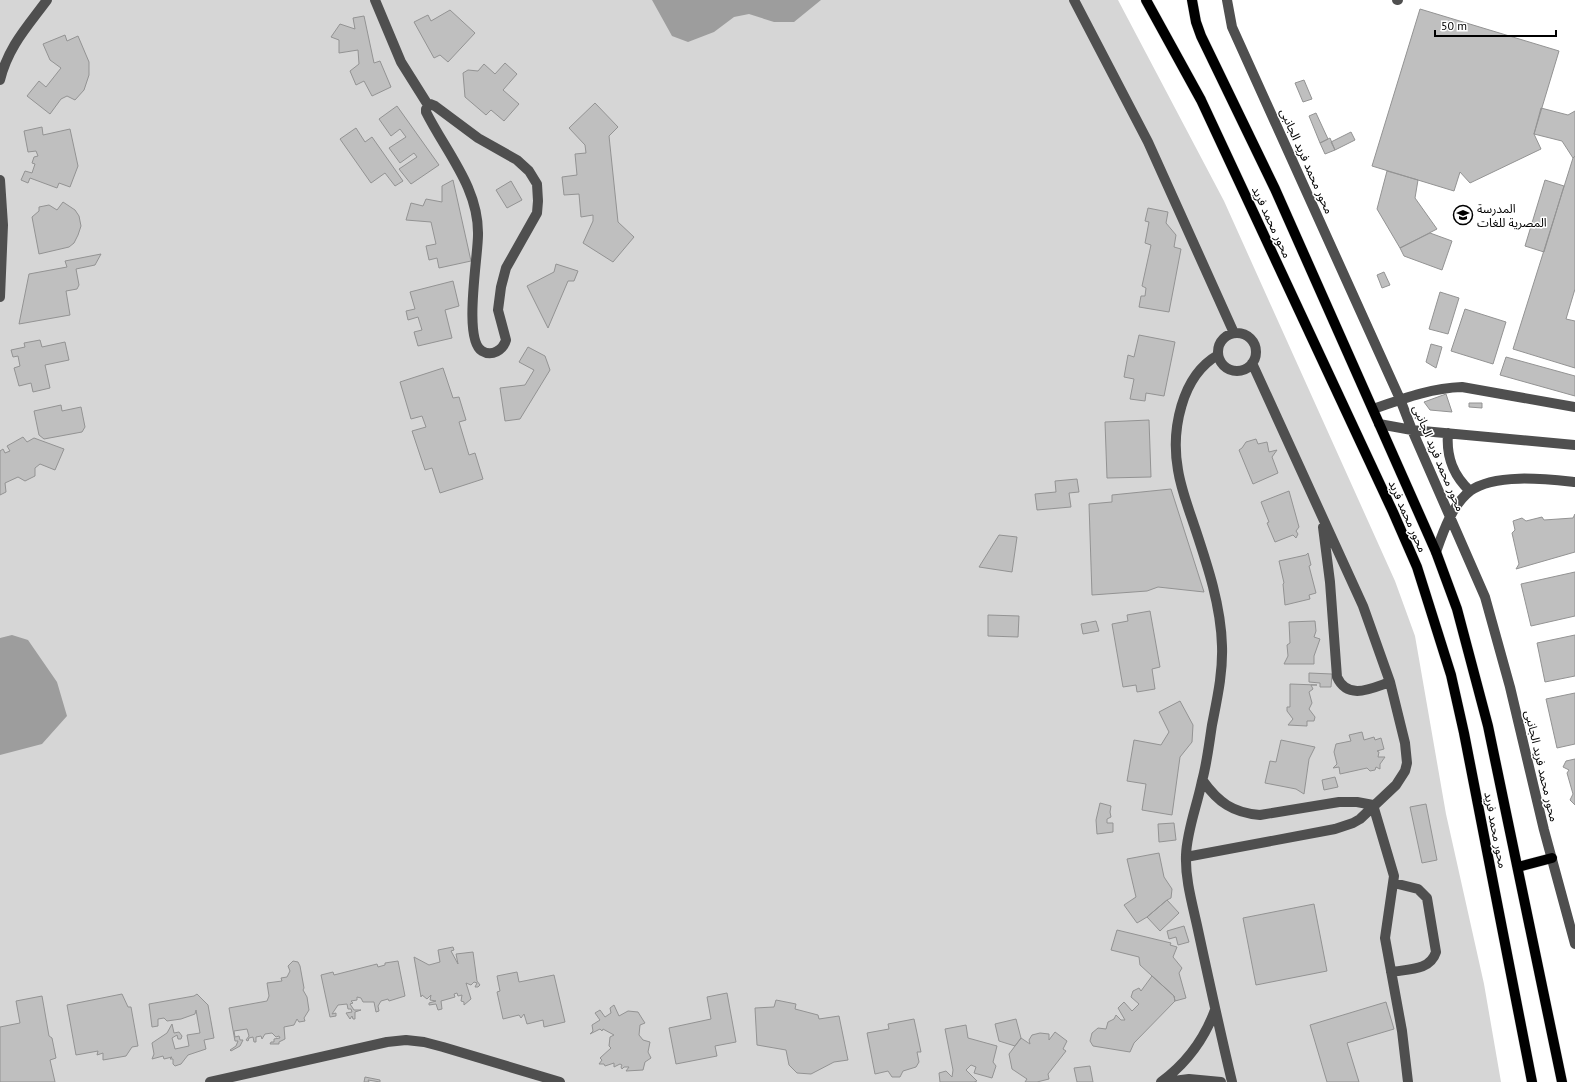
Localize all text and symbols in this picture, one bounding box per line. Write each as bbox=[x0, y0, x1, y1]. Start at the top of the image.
scale bar bbox=[1435, 12, 1556, 38]
text: 50 m bbox=[1441, 18, 1467, 33]
street label: محور محمد فريد الجانبى bbox=[1277, 106, 1337, 216]
street label: محور محمد فريد bbox=[1249, 184, 1295, 260]
place label: المدرسة المصرية للغات bbox=[1477, 201, 1547, 230]
school or university icon: المدرسة المصرية للغات bbox=[1452, 204, 1474, 226]
street label: محور محمد فريد الجانبى bbox=[1410, 403, 1468, 513]
street label: محور محمد فريد bbox=[1385, 478, 1431, 554]
street label: محور محمد فريد الجانبى bbox=[1522, 709, 1562, 823]
street label: محور محمد فريد bbox=[1481, 791, 1511, 869]

